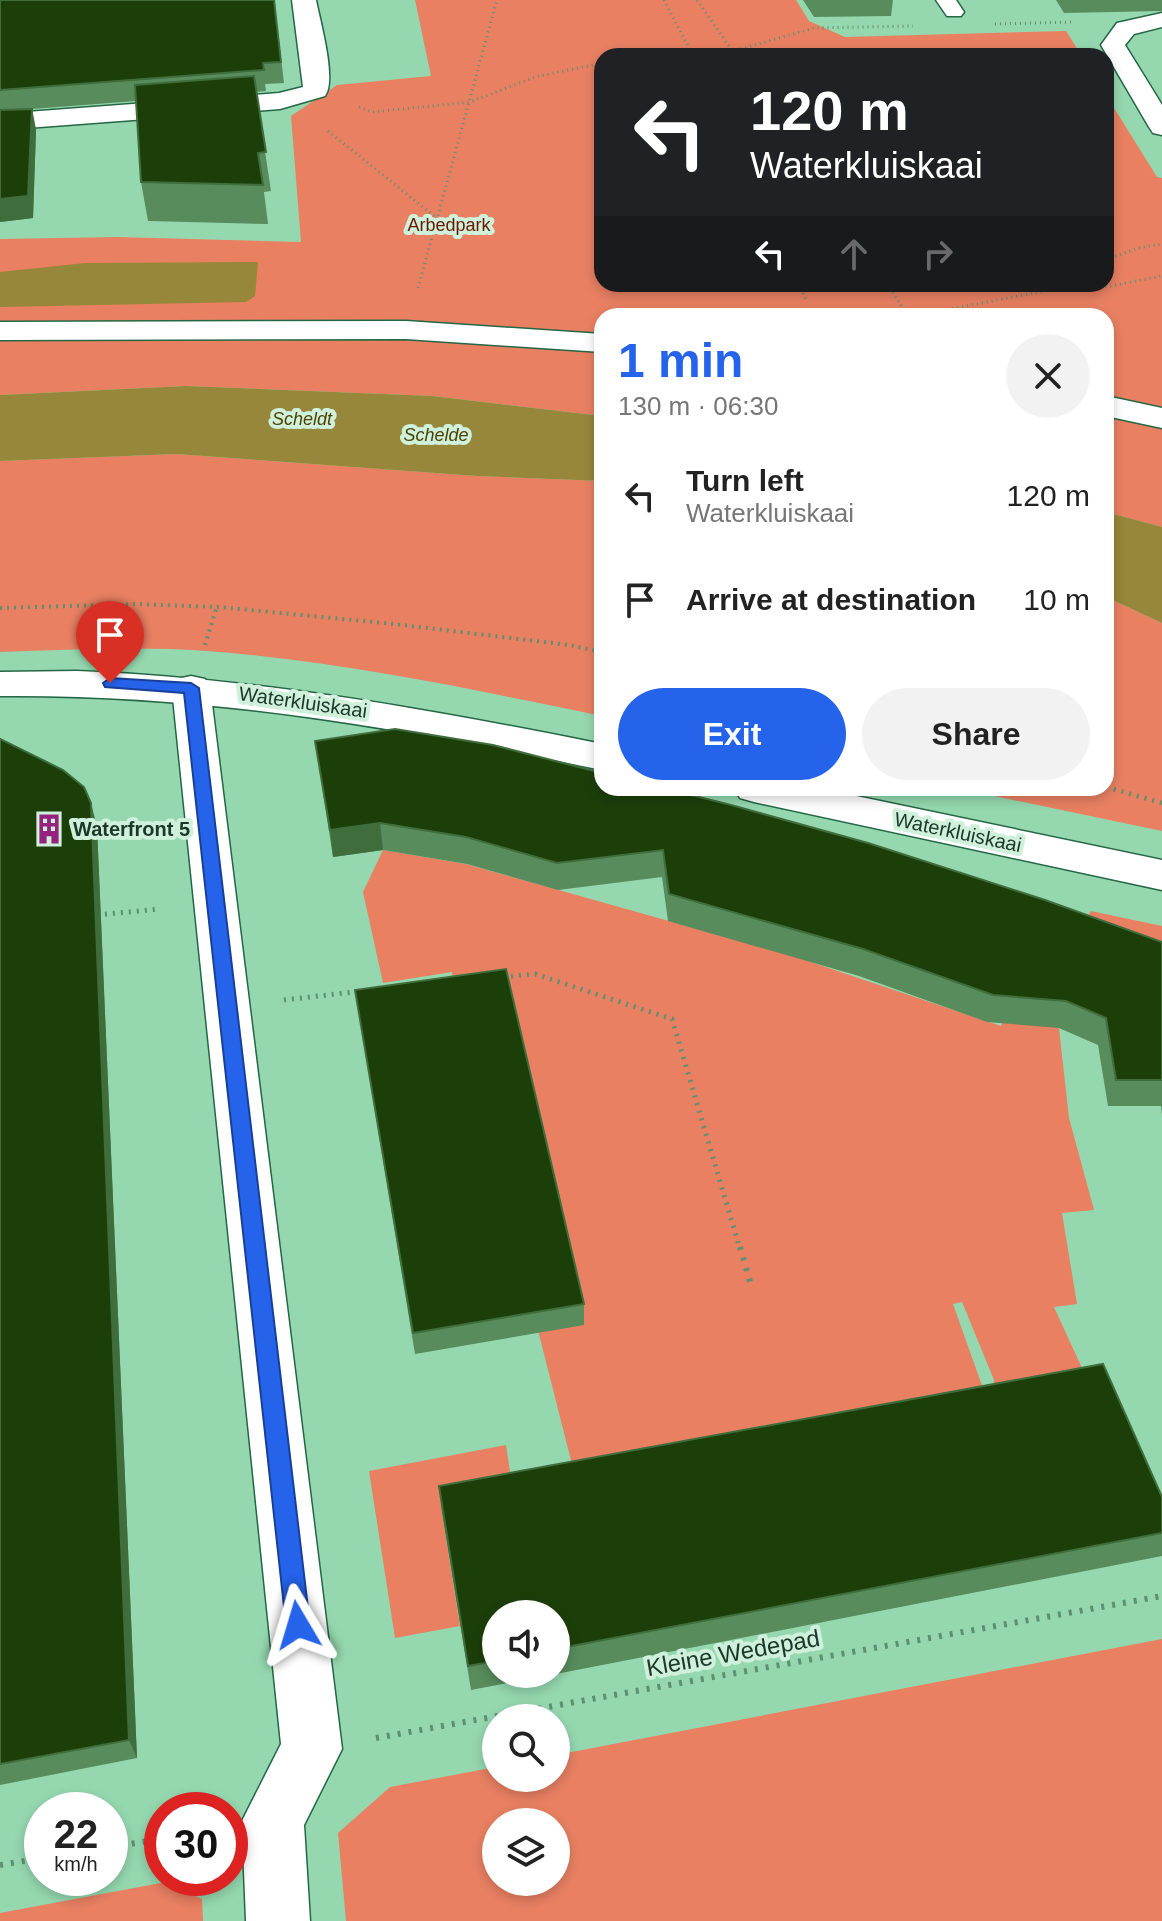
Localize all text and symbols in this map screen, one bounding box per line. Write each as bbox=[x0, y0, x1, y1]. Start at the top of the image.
text: 120 m bbox=[750, 79, 909, 142]
icon: left bbox=[618, 80, 722, 184]
text: Waterkluiskaai bbox=[750, 145, 983, 186]
park label: Arbedpark bbox=[407, 215, 492, 235]
icon: left bbox=[748, 232, 792, 276]
icon: ahead bbox=[832, 232, 876, 276]
icon: right bbox=[916, 232, 960, 276]
text: 1 min bbox=[618, 334, 743, 387]
button: close bbox=[1006, 334, 1090, 418]
text: 130 m · 06:30 bbox=[618, 391, 778, 421]
water label: Scheldt bbox=[272, 409, 333, 429]
water label: Schelde bbox=[403, 425, 469, 445]
text: Turn left bbox=[686, 464, 804, 497]
icon: left bbox=[618, 474, 662, 518]
text: 120 m bbox=[1007, 479, 1090, 512]
text: Waterkluiskaai bbox=[686, 498, 854, 528]
icon: arrive bbox=[618, 578, 662, 622]
text: Arrive at destination bbox=[686, 583, 976, 616]
text: 10 m bbox=[1023, 583, 1090, 616]
pin bbox=[76, 601, 144, 683]
icon: arrive bbox=[88, 613, 132, 657]
street label: Waterkluiskaai bbox=[237, 682, 369, 722]
button: Exit bbox=[618, 688, 846, 780]
button: Share bbox=[862, 688, 1090, 780]
street label: Waterkluiskaai bbox=[892, 808, 1024, 856]
building icon: Waterfront 5 bbox=[32, 812, 66, 846]
place label: Waterfront 5 bbox=[73, 818, 190, 840]
position arrow bbox=[256, 1583, 340, 1667]
map controls bbox=[482, 1600, 570, 1896]
button: sound bbox=[482, 1600, 570, 1688]
street label: Kleine Wedepad bbox=[644, 1624, 822, 1681]
button: search bbox=[482, 1704, 570, 1792]
speed limit sign: 30 bbox=[144, 1792, 248, 1896]
button: layers bbox=[482, 1808, 570, 1896]
text: 22 bbox=[54, 1812, 98, 1856]
text: km/h bbox=[54, 1853, 98, 1875]

